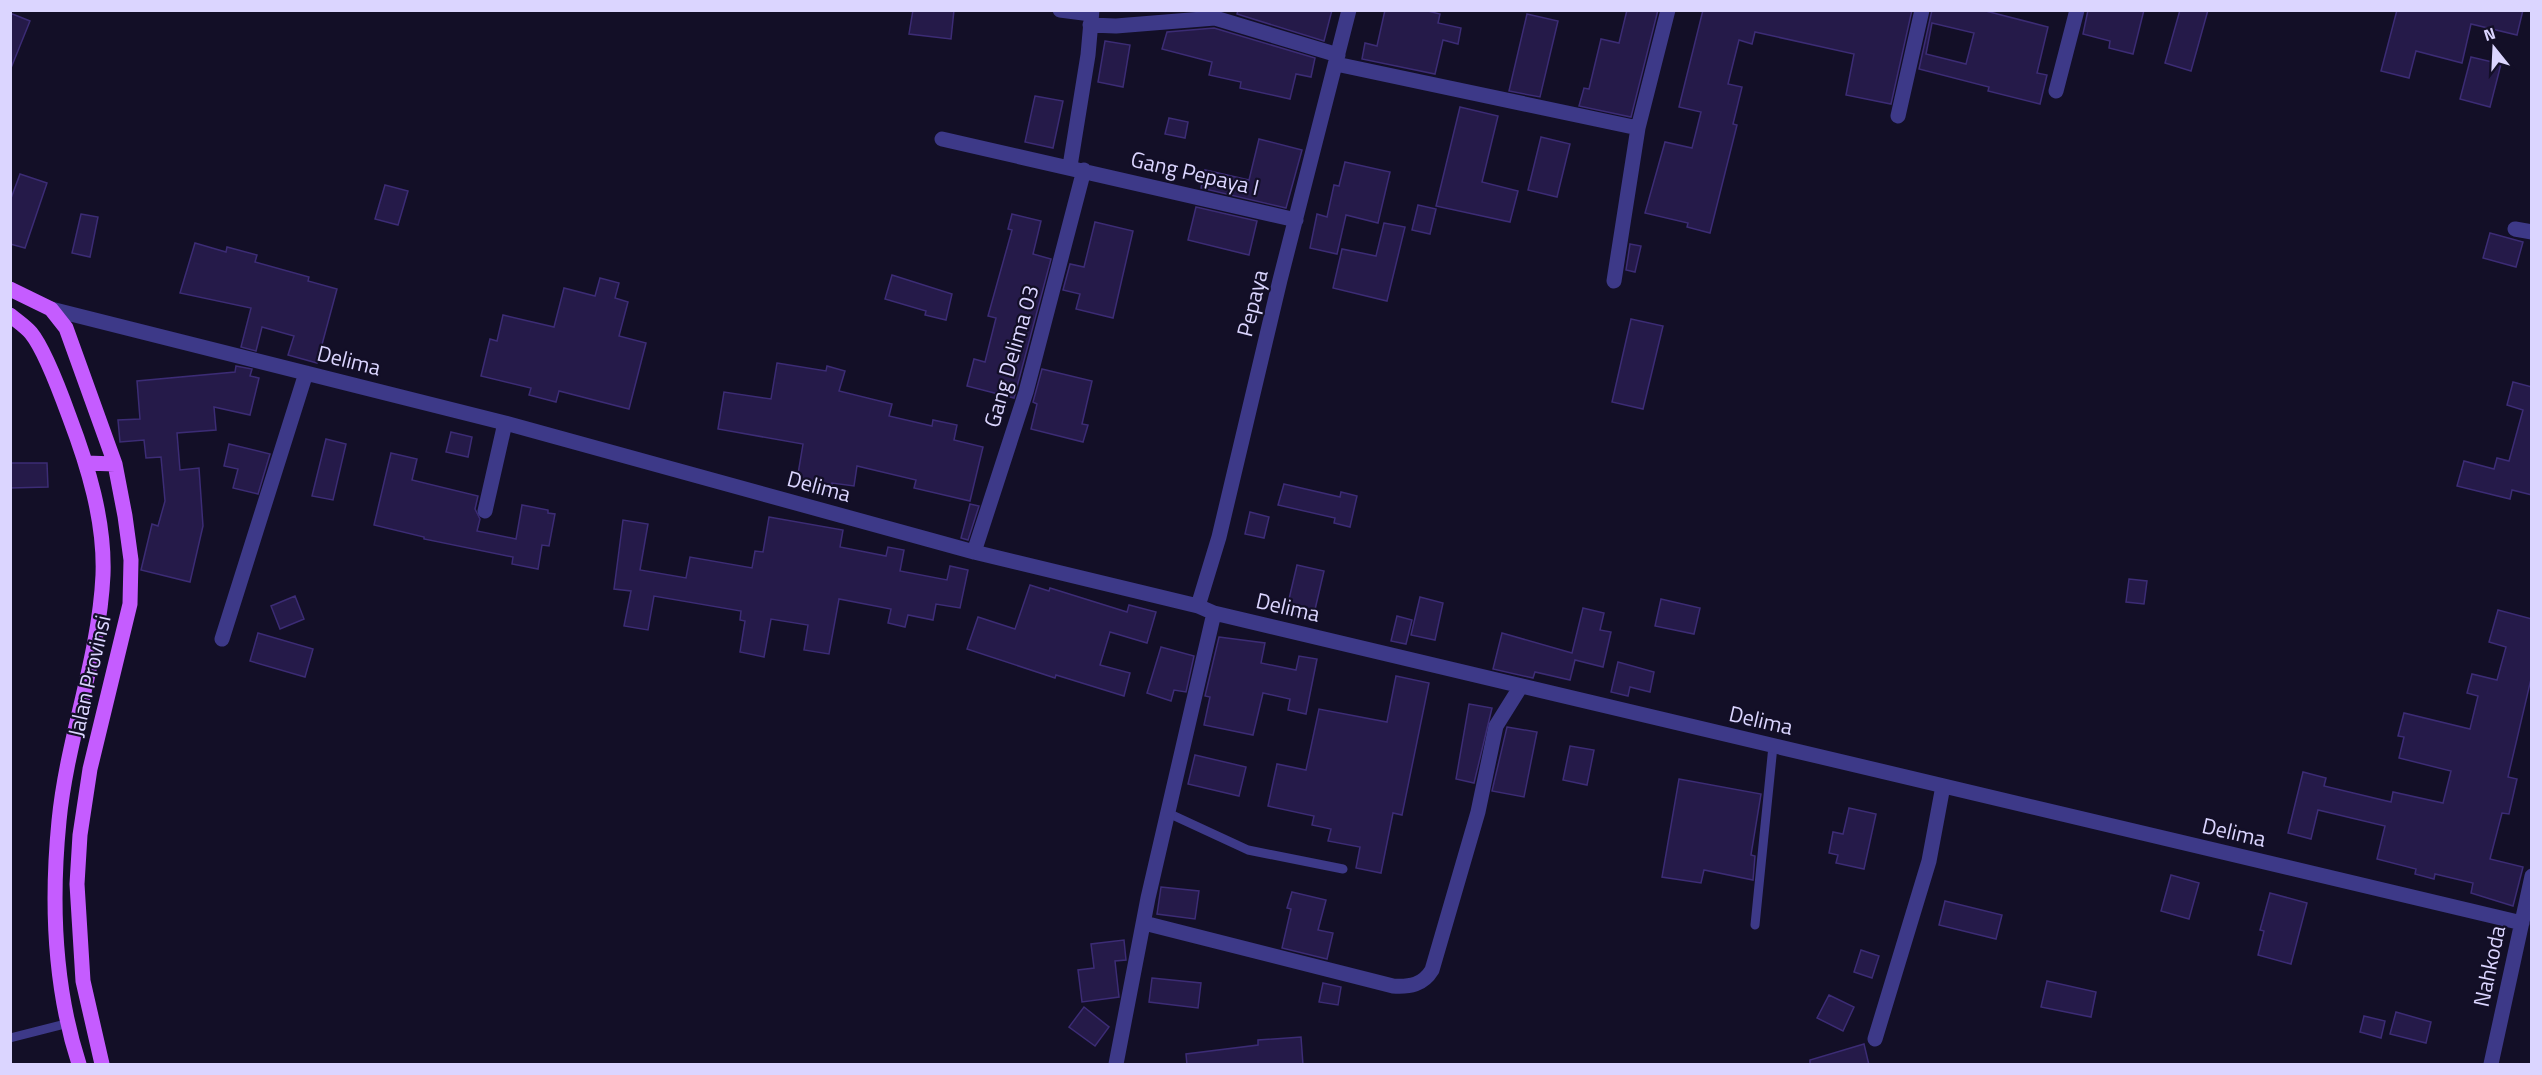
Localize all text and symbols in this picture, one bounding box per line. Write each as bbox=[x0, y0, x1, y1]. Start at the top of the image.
north arrow bbox=[2464, 18, 2524, 78]
text: N bbox=[2480, 21, 2498, 47]
street label: Gang Pepaya I bbox=[1127, 142, 1263, 204]
street label: Pepaya bbox=[1227, 266, 1277, 340]
street label: Gang Delima 03 bbox=[974, 281, 1048, 431]
street label: Delima bbox=[314, 336, 384, 384]
street label: Delima bbox=[783, 461, 855, 511]
street label: Delima bbox=[1253, 583, 1323, 631]
street label: Jalan Provinsi bbox=[58, 612, 120, 740]
street label: Delima bbox=[1726, 696, 1796, 744]
street label: Delima bbox=[2199, 808, 2269, 856]
street label: Nahkoda bbox=[2464, 922, 2514, 1010]

